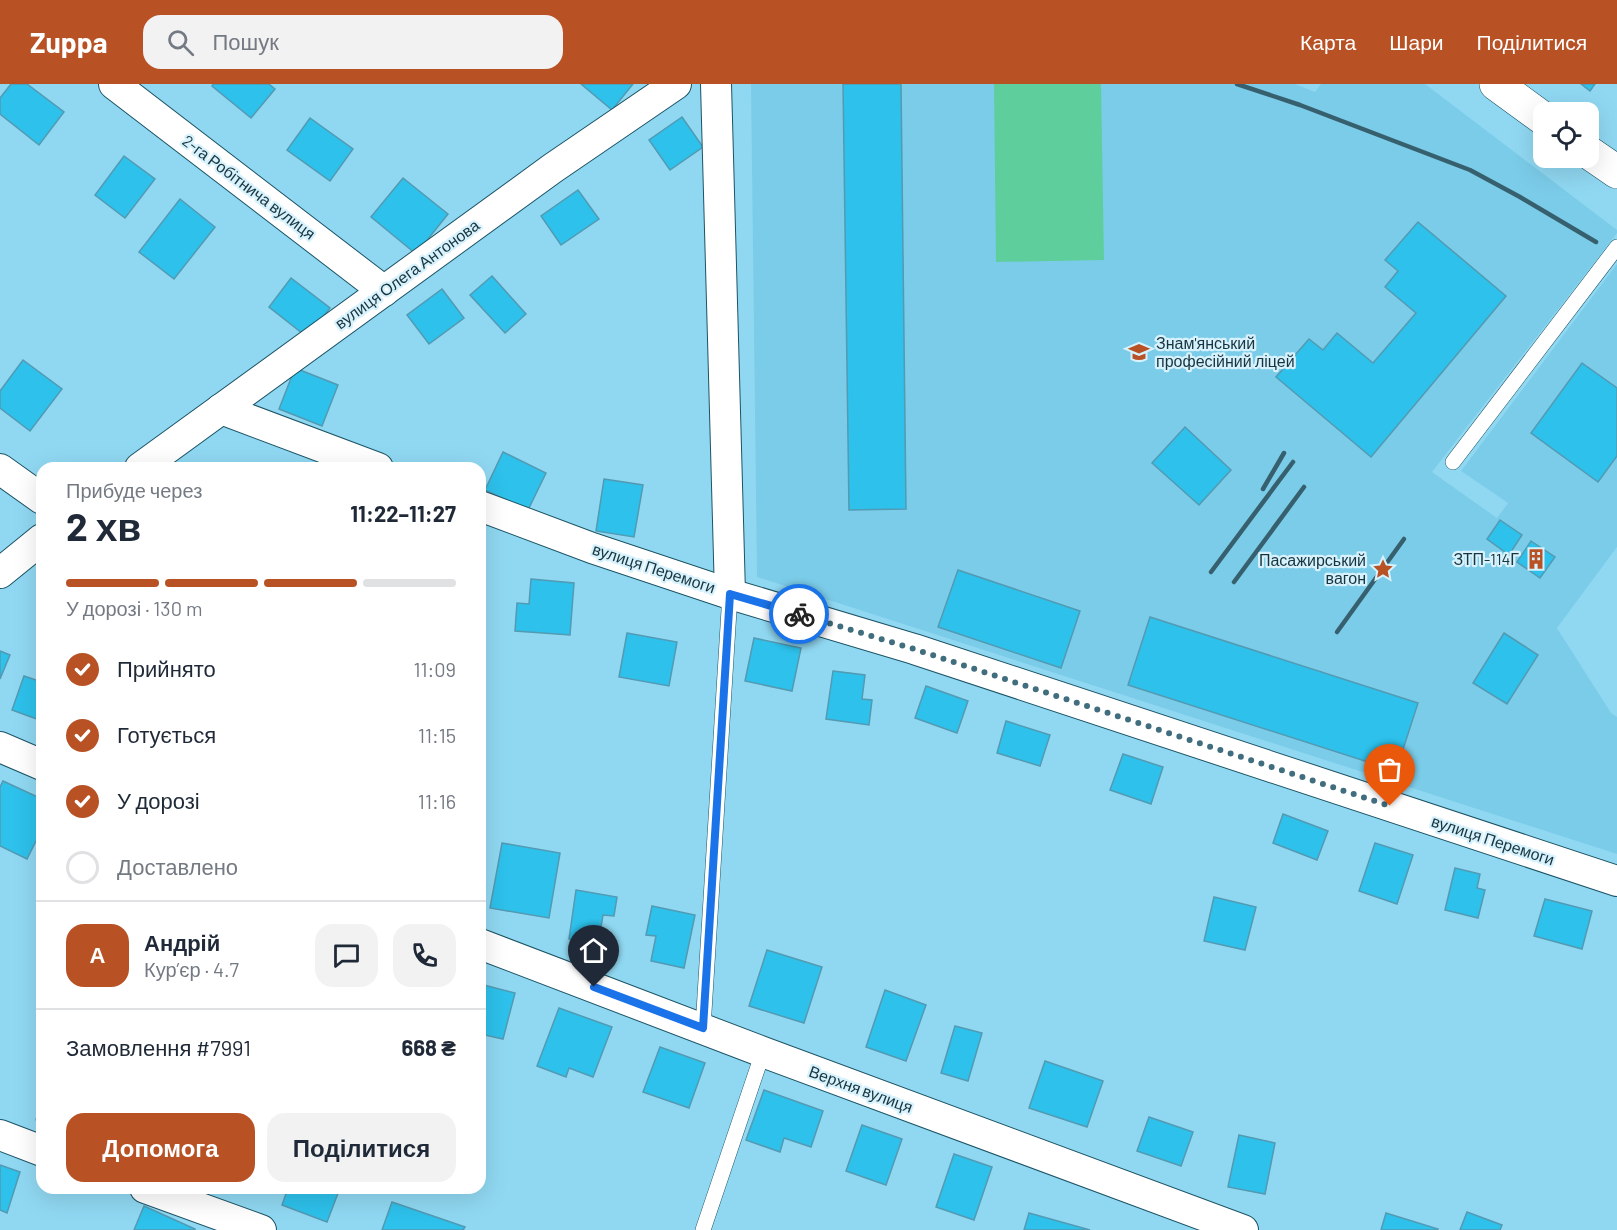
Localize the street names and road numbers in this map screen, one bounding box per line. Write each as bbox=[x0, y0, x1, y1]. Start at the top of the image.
street label: 2-га Робітнича вулиця bbox=[179, 130, 320, 243]
street label: вулиця Олега Антонова bbox=[331, 215, 483, 332]
street label: вулиця Перемоги bbox=[590, 539, 718, 596]
street label: вулиця Перемоги bbox=[1429, 811, 1557, 868]
street label: Верхня вулиця bbox=[807, 1061, 916, 1116]

